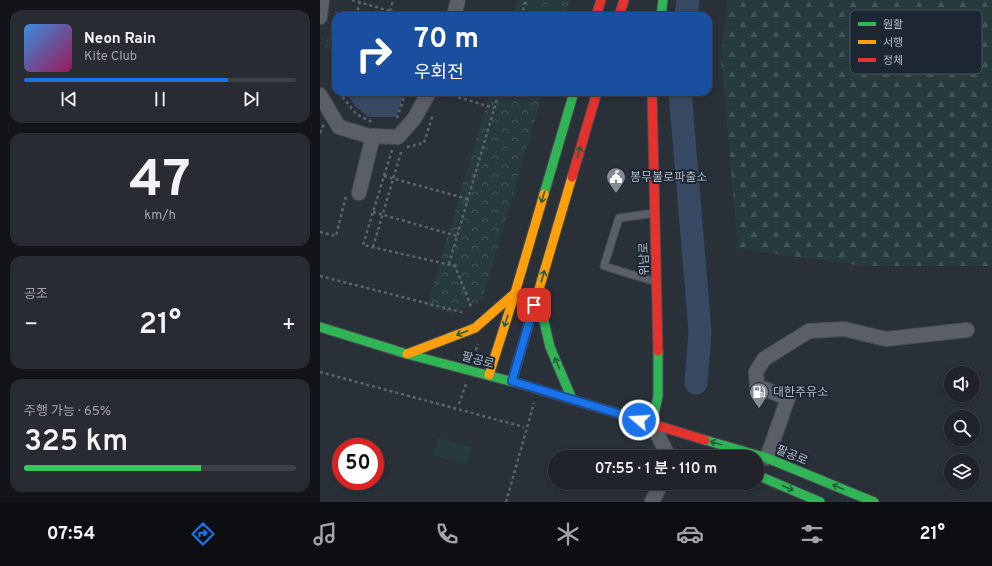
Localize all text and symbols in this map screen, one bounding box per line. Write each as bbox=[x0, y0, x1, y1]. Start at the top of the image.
legend bbox=[850, 10, 982, 74]
text: 원활 bbox=[883, 18, 903, 32]
text: 70 m bbox=[414, 22, 479, 58]
icon: right bbox=[348, 28, 400, 80]
text: Neon Rain bbox=[84, 30, 156, 49]
text: 서행 bbox=[883, 36, 903, 50]
text: Kite Club bbox=[84, 49, 137, 65]
text: 정체 bbox=[883, 54, 903, 68]
text: 우회전 bbox=[414, 62, 464, 85]
icon: previous bbox=[58, 88, 80, 110]
icon: pause bbox=[149, 88, 171, 110]
icon: next bbox=[240, 88, 262, 110]
one-way arrow bbox=[576, 145, 583, 158]
text: 47 bbox=[129, 149, 191, 215]
public building icon: 봉무불로파출소 bbox=[605, 166, 627, 194]
place label: 봉무불로파출소 bbox=[630, 170, 707, 186]
one-way arrow bbox=[539, 190, 546, 203]
text: km/h bbox=[144, 208, 176, 224]
street label: 위남로 bbox=[636, 242, 654, 276]
one-way arrow bbox=[540, 270, 547, 283]
text: 공조 bbox=[24, 287, 48, 303]
pin bbox=[517, 288, 551, 322]
icon: arrive bbox=[523, 294, 545, 316]
text: 21° bbox=[139, 307, 181, 344]
text: − bbox=[24, 312, 38, 339]
text: + bbox=[282, 312, 296, 339]
one-way arrow bbox=[502, 314, 509, 327]
one-way arrow bbox=[457, 329, 469, 337]
street label: 팔공로 bbox=[460, 349, 496, 373]
one-way arrow bbox=[552, 357, 560, 369]
map controls bbox=[944, 366, 980, 490]
button: sound bbox=[944, 366, 980, 402]
fuel station icon: 대한주유소 bbox=[748, 381, 770, 409]
place label: 대한주유소 bbox=[773, 385, 828, 401]
position arrow bbox=[618, 399, 660, 441]
text: 주행 가능 · 65% bbox=[24, 404, 111, 420]
button: search bbox=[944, 410, 980, 446]
text: 325 km bbox=[24, 424, 128, 461]
speed limit sign: 50 bbox=[332, 438, 384, 490]
one-way arrow bbox=[710, 439, 723, 446]
street label: 팔공로 bbox=[773, 442, 810, 470]
button: layers bbox=[944, 454, 980, 490]
text: 07:55 · 1 분 · 110 m bbox=[595, 460, 717, 479]
one-way arrow bbox=[832, 483, 844, 490]
one-way arrow bbox=[782, 485, 794, 493]
icon: directions bbox=[189, 520, 217, 548]
icon: music bbox=[311, 520, 339, 548]
icon: phone bbox=[433, 520, 461, 548]
icon: climate bbox=[554, 520, 582, 548]
icon: car bbox=[676, 520, 704, 548]
icon: filters bbox=[798, 520, 826, 548]
text: 07:54 bbox=[47, 523, 95, 546]
text: 21° bbox=[919, 523, 945, 546]

